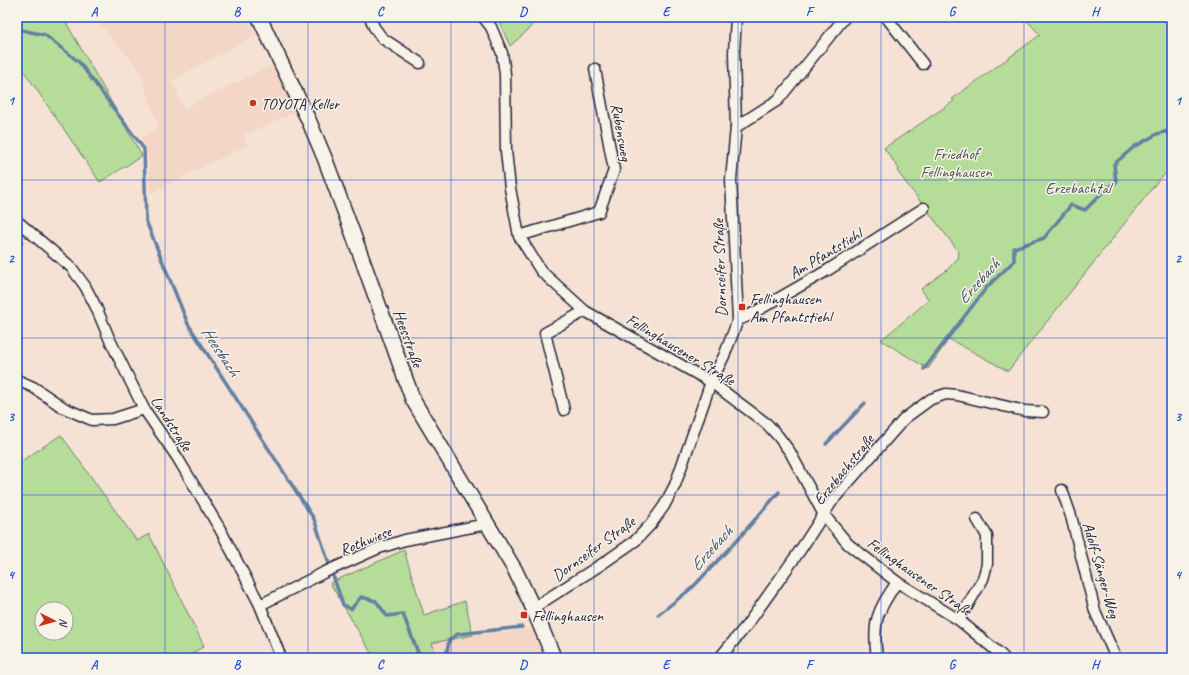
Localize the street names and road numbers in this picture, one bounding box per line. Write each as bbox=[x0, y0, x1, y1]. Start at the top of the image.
street label: Rubensweg bbox=[606, 102, 636, 164]
street label: Dornseifer Straße bbox=[708, 217, 732, 317]
street label: Am Pfantstiehl bbox=[785, 223, 868, 283]
street label: Heesstraße bbox=[388, 307, 428, 371]
street label: Fellinghausener Straße bbox=[622, 310, 740, 391]
street label: Landstraße bbox=[146, 392, 197, 456]
street label: Erzebachstraße bbox=[809, 429, 880, 509]
street label: Dornseifer Straße bbox=[548, 511, 641, 586]
street label: Adolf-Sänger-Weg bbox=[1078, 520, 1125, 622]
street label: Rothwiese bbox=[337, 521, 396, 560]
street label: Fellinghausener Straße bbox=[863, 533, 977, 621]

